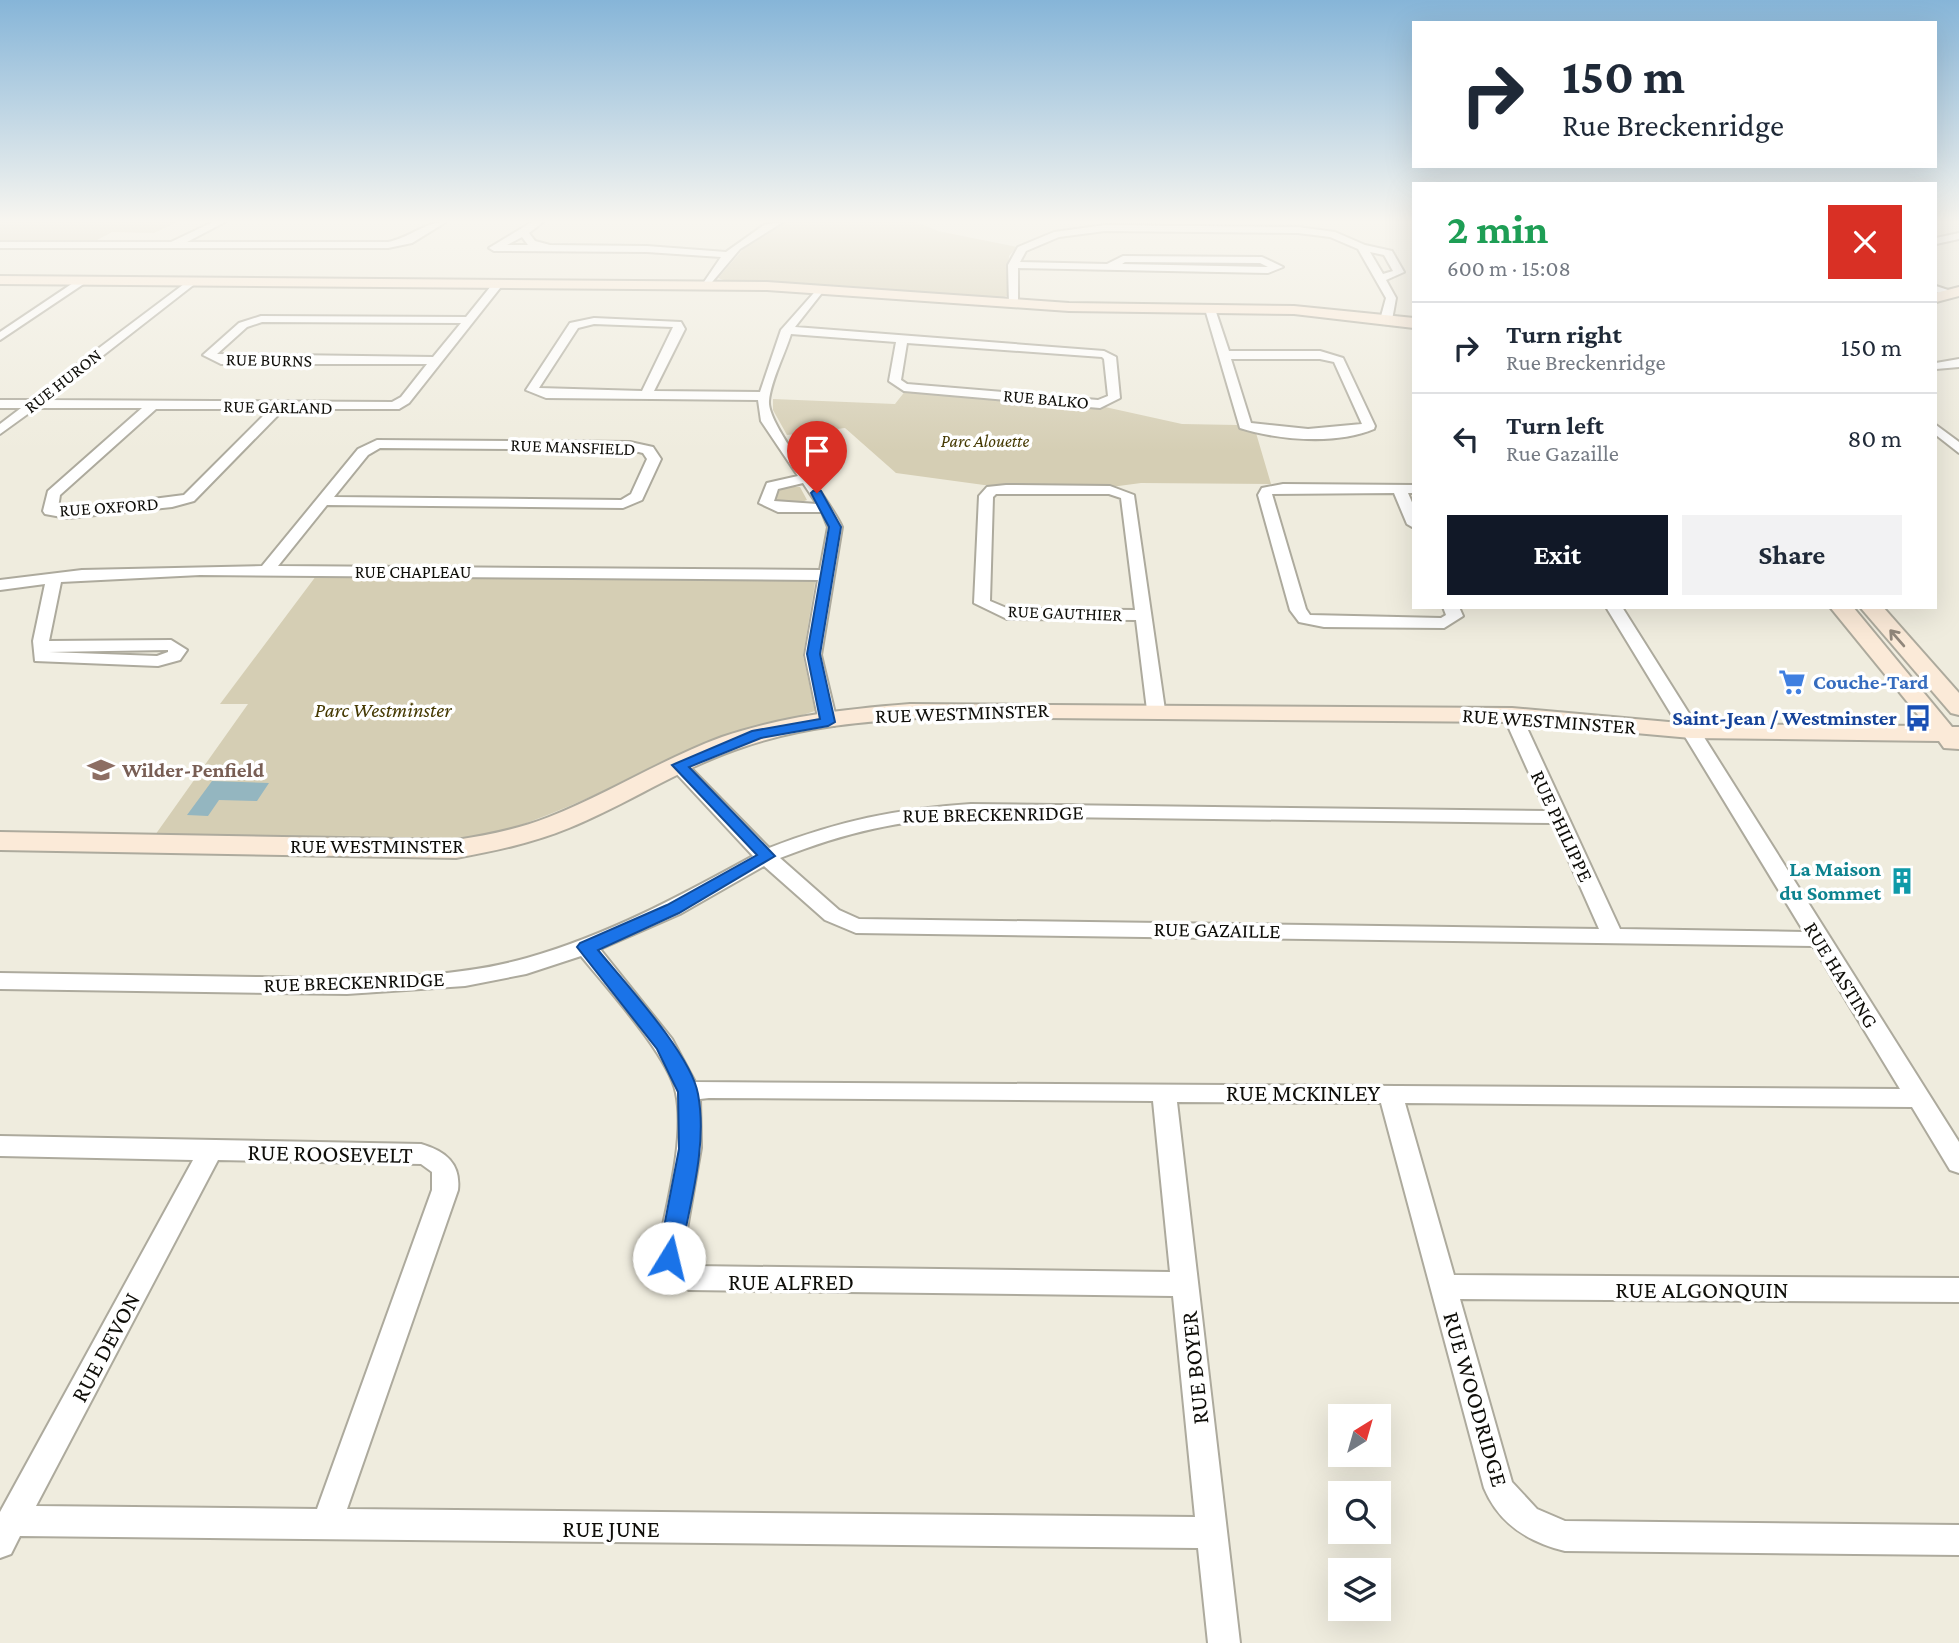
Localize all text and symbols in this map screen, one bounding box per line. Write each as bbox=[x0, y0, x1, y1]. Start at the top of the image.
icon: right bbox=[1447, 49, 1538, 140]
text: 150 m bbox=[1562, 49, 1685, 104]
text: Rue Breckenridge bbox=[1562, 107, 1784, 143]
text: 2 min bbox=[1447, 205, 1548, 252]
button: close bbox=[1828, 205, 1902, 279]
text: 600 m · 15:08 bbox=[1447, 255, 1571, 281]
text: Turn right bbox=[1506, 320, 1622, 349]
icon: right bbox=[1447, 329, 1485, 367]
text: 150 m bbox=[1841, 333, 1902, 362]
street label: RUE HURON bbox=[21, 345, 105, 417]
street label: RUE BURNS bbox=[226, 349, 312, 371]
text: Rue Breckenridge bbox=[1506, 349, 1666, 375]
street label: RUE BALKO bbox=[1002, 385, 1090, 413]
street label: RUE GARLAND bbox=[223, 396, 333, 418]
text: Turn left bbox=[1506, 411, 1604, 440]
icon: left bbox=[1447, 420, 1485, 458]
pin bbox=[787, 421, 847, 493]
text: 80 m bbox=[1848, 424, 1902, 453]
park label: Parc Alouette bbox=[941, 431, 1029, 451]
icon: arrive bbox=[798, 432, 836, 470]
street label: RUE MANSFIELD bbox=[510, 435, 636, 459]
text: Rue Gazaille bbox=[1506, 440, 1619, 466]
street label: RUE OXFORD bbox=[59, 494, 159, 520]
button: Exit bbox=[1447, 515, 1668, 595]
button: Share bbox=[1682, 515, 1902, 595]
street label: RUE CHAPLEAU bbox=[355, 562, 471, 582]
street label: RUE GAUTHIER bbox=[1007, 601, 1124, 625]
one-way arrow bbox=[1889, 629, 1905, 647]
supermarket icon: Couche-Tard bbox=[1777, 667, 1807, 697]
place label: Couche-Tard bbox=[1813, 670, 1929, 694]
park label: Parc Westminster bbox=[315, 698, 452, 722]
street label: RUE WESTMINSTER bbox=[875, 698, 1050, 728]
street label: RUE WESTMINSTER bbox=[1461, 703, 1637, 739]
bus stop icon: Saint-Jean / Westminster bbox=[1903, 703, 1933, 733]
place label: Saint-Jean / Westminster bbox=[1672, 706, 1898, 730]
school or university icon: Wilder-Penfield bbox=[86, 755, 116, 785]
place label: Wilder-Penfield bbox=[121, 758, 265, 782]
street label: RUE PHILIPPE bbox=[1526, 766, 1598, 886]
street label: RUE BRECKENRIDGE bbox=[902, 800, 1084, 828]
street label: RUE WESTMINSTER bbox=[290, 834, 464, 858]
place label: La Maison du Sommet bbox=[1779, 857, 1881, 905]
building icon: La Maison du Sommet bbox=[1887, 866, 1917, 896]
street label: RUE GAZAILLE bbox=[1153, 917, 1281, 943]
street label: RUE HASTING bbox=[1799, 918, 1883, 1032]
street label: RUE BRECKENRIDGE bbox=[263, 967, 445, 997]
street label: RUE MCKINLEY bbox=[1226, 1079, 1380, 1106]
street label: RUE ROOSEVELT bbox=[247, 1138, 413, 1168]
position arrow bbox=[632, 1221, 706, 1295]
street label: RUE ALFRED bbox=[728, 1268, 854, 1295]
street label: RUE ALGONQUIN bbox=[1615, 1276, 1789, 1303]
street label: RUE DEVON bbox=[65, 1288, 145, 1406]
street label: RUE WOODRIDGE bbox=[1438, 1308, 1514, 1490]
street label: RUE BOYER bbox=[1175, 1309, 1213, 1426]
north arrow bbox=[1328, 1404, 1391, 1466]
map controls bbox=[1328, 1404, 1391, 1621]
button: search bbox=[1328, 1481, 1391, 1544]
street label: RUE JUNE bbox=[562, 1515, 660, 1542]
button: layers bbox=[1328, 1558, 1391, 1621]

